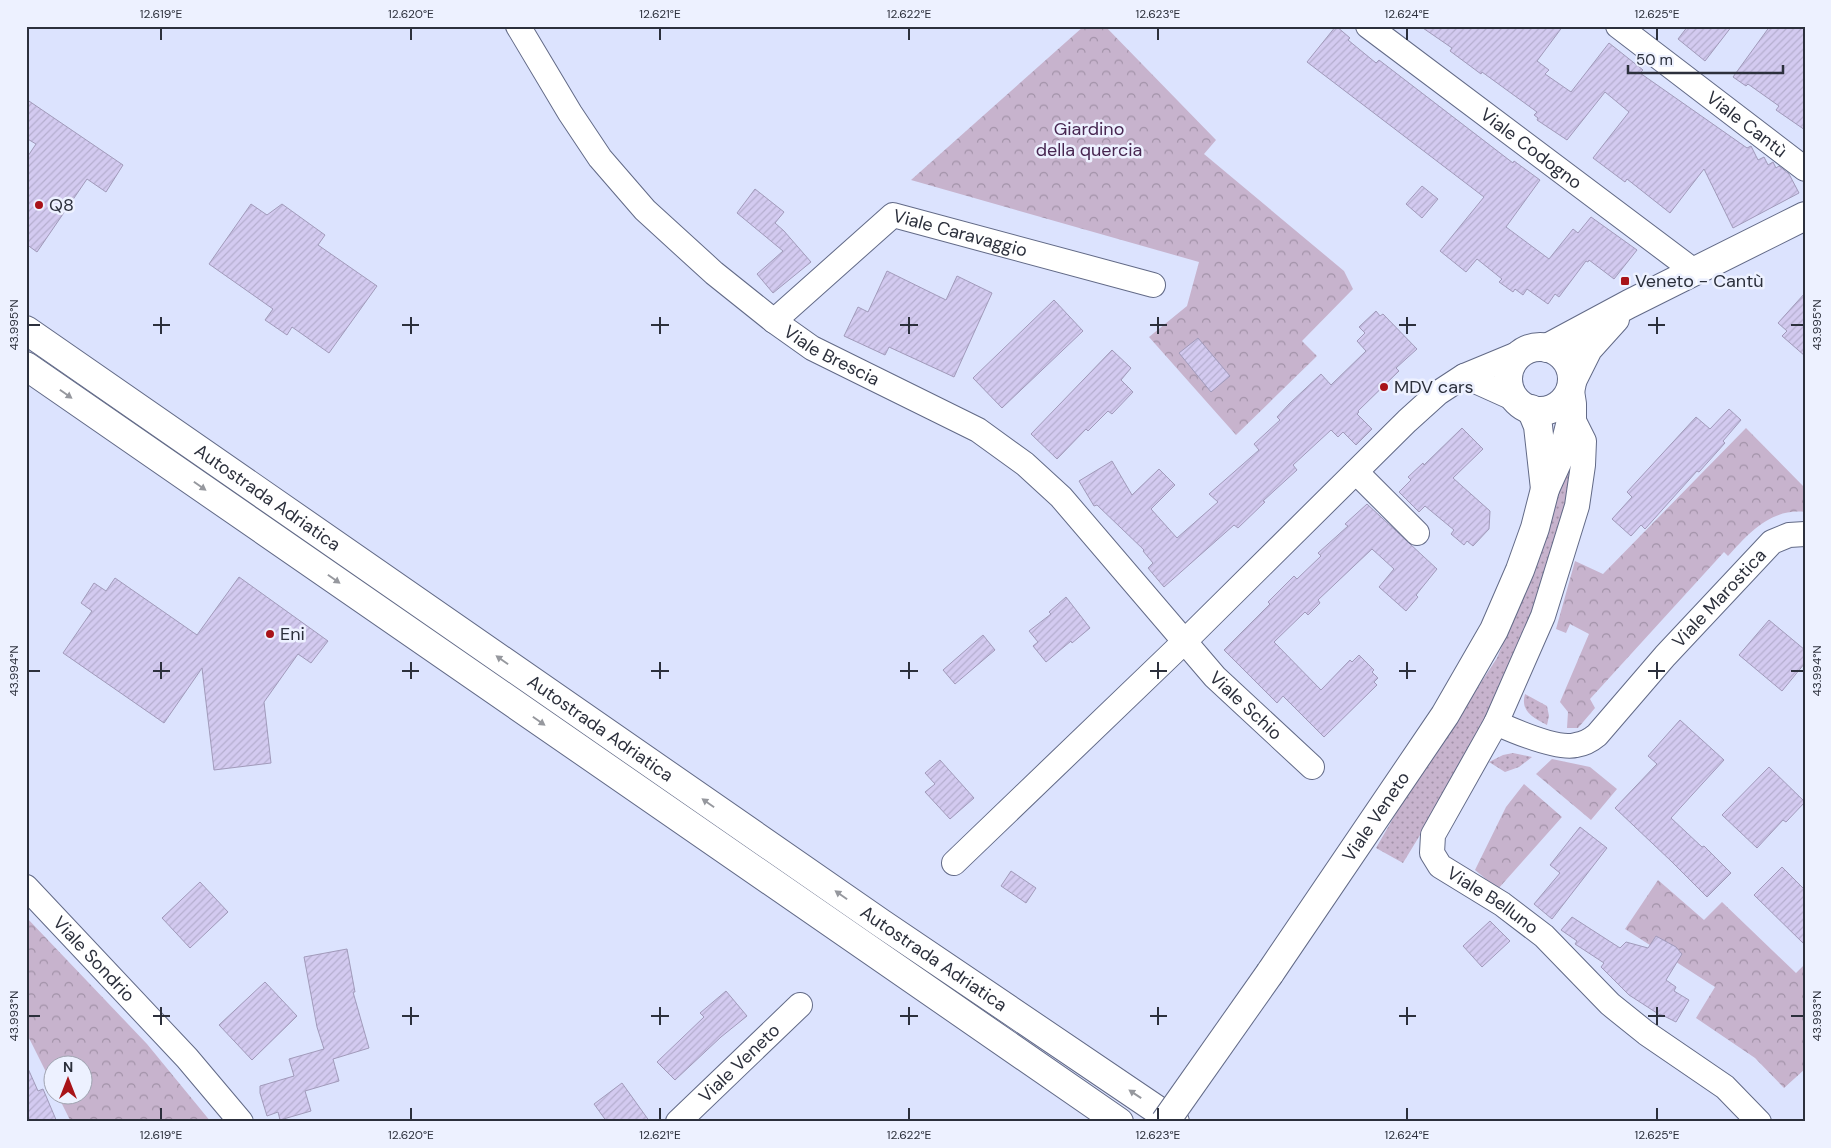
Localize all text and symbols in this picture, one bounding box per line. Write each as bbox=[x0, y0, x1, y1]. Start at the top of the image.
text: 12.619°E bbox=[140, 6, 182, 22]
text: 12.620°E bbox=[388, 6, 434, 22]
text: 12.621°E bbox=[639, 6, 681, 22]
text: 12.622°E bbox=[887, 6, 932, 22]
text: 12.623°E bbox=[1136, 6, 1181, 22]
text: 12.624°E bbox=[1385, 6, 1430, 22]
text: 12.625°E bbox=[1634, 6, 1680, 22]
scale bar bbox=[1628, 42, 1784, 74]
text: 50 m bbox=[1636, 50, 1673, 70]
street label: Viale Cantù bbox=[1701, 86, 1792, 163]
street label: Viale Codogno bbox=[1475, 102, 1587, 195]
park label: Giardino della quercia bbox=[1036, 117, 1142, 162]
place label: Q8 bbox=[49, 193, 74, 217]
marker: Q8 bbox=[33, 199, 45, 211]
street label: Viale Caravaggio bbox=[890, 204, 1030, 263]
place label: Veneto - Cantù bbox=[1635, 269, 1764, 293]
marker: Veneto - Cantù bbox=[1619, 275, 1631, 287]
text: 43.995°N bbox=[6, 299, 22, 351]
text: 43.995°N bbox=[1809, 299, 1825, 351]
street label: Viale Brescia bbox=[779, 320, 884, 392]
place label: MDV cars bbox=[1394, 375, 1474, 399]
marker: MDV cars bbox=[1378, 381, 1390, 393]
one-way arrow bbox=[60, 389, 73, 399]
street label: Autostrada Adriatica bbox=[190, 439, 345, 557]
one-way arrow bbox=[193, 481, 207, 491]
street label: Viale Marostica bbox=[1667, 544, 1772, 653]
one-way arrow bbox=[327, 574, 340, 584]
place label: Eni bbox=[280, 622, 305, 646]
marker: Eni bbox=[264, 628, 276, 640]
text: 43.994°N bbox=[6, 645, 22, 697]
text: 43.994°N bbox=[1809, 645, 1825, 697]
one-way arrow bbox=[495, 655, 509, 665]
street label: Viale Schio bbox=[1204, 666, 1287, 745]
street label: Autostrada Adriatica bbox=[523, 669, 678, 787]
one-way arrow bbox=[532, 716, 546, 726]
street label: Viale Veneto bbox=[1337, 767, 1415, 866]
one-way arrow bbox=[701, 798, 714, 808]
street label: Viale Belluno bbox=[1442, 861, 1544, 940]
one-way arrow bbox=[834, 890, 848, 900]
street label: Autostrada Adriatica bbox=[855, 900, 1012, 1017]
street label: Viale Sondrio bbox=[48, 911, 140, 1007]
text: 43.993°N bbox=[6, 991, 22, 1041]
text: 43.993°N bbox=[1809, 991, 1825, 1041]
street label: Viale Veneto bbox=[693, 1018, 785, 1108]
north arrow bbox=[42, 1056, 92, 1106]
text: N bbox=[63, 1058, 73, 1076]
one-way arrow bbox=[1128, 1090, 1142, 1099]
text: 12.619°E bbox=[140, 1127, 182, 1143]
text: 12.620°E bbox=[388, 1127, 434, 1143]
text: 12.621°E bbox=[639, 1127, 681, 1143]
text: 12.622°E bbox=[887, 1127, 932, 1143]
text: 12.623°E bbox=[1136, 1127, 1181, 1143]
text: 12.624°E bbox=[1385, 1127, 1430, 1143]
text: 12.625°E bbox=[1634, 1127, 1680, 1143]

